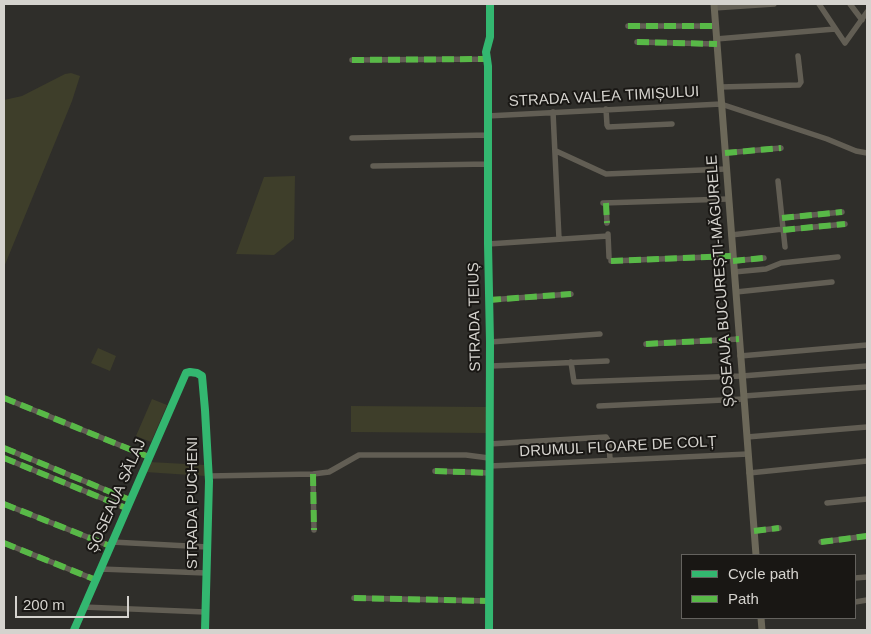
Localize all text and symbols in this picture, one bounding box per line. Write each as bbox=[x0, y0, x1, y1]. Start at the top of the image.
street label: STRADA VALEA TIMIȘULUI bbox=[508, 83, 700, 111]
street label: ȘOSEAUA BUCUREȘTI-MĂGURELE bbox=[703, 154, 739, 408]
street label: STRADA TEIUȘ bbox=[465, 262, 485, 372]
street label: DRUMUL FLOARE DE COLȚ bbox=[519, 433, 717, 461]
street label: ȘOSEAUA SĂLAJ bbox=[84, 436, 150, 556]
street label: STRADA PUCHENI bbox=[184, 437, 202, 569]
legend bbox=[681, 554, 856, 619]
text: Cycle path bbox=[728, 565, 799, 582]
scale bar bbox=[18, 586, 131, 618]
text: Path bbox=[728, 590, 759, 607]
text: 200 m bbox=[23, 596, 65, 613]

